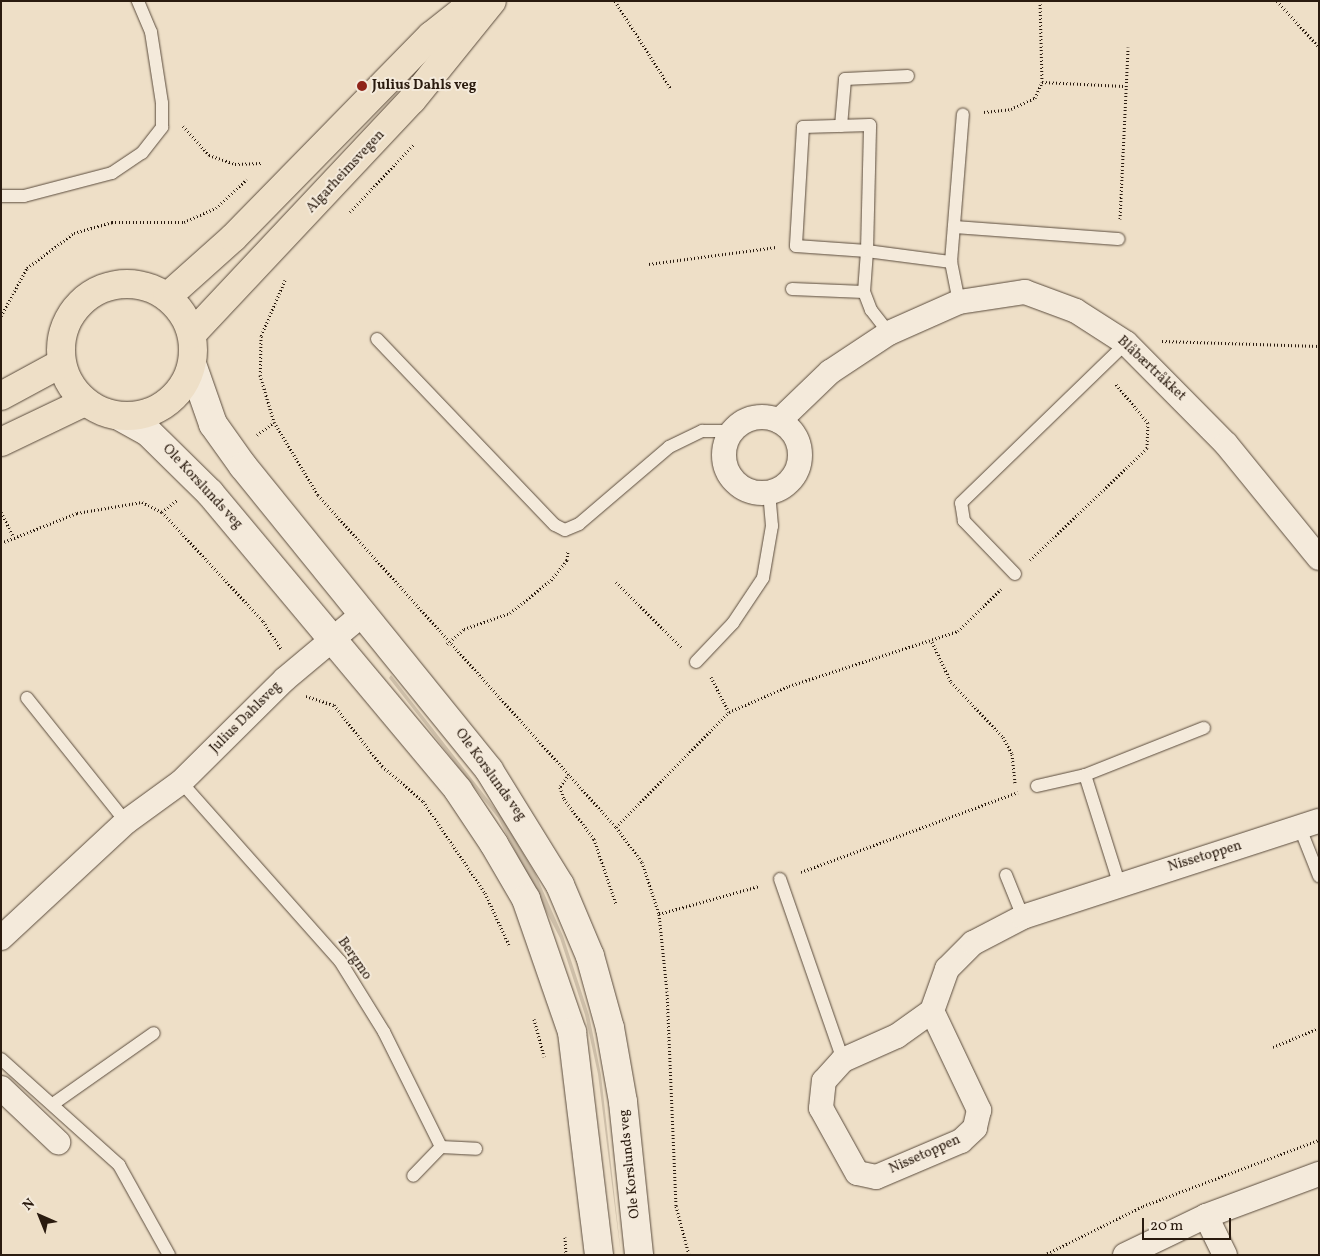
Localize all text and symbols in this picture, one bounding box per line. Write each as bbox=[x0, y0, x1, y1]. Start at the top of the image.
place label: Julius Dahls veg bbox=[372, 78, 477, 94]
marker: Julius Dahls veg bbox=[356, 80, 368, 92]
street label: Algarheimsvegen bbox=[303, 127, 389, 217]
street label: Blåbærtråkket bbox=[1113, 333, 1189, 405]
street label: Ole Korslunds veg bbox=[158, 441, 246, 533]
street label: Julius Dahlsveg bbox=[207, 679, 285, 757]
street label: Ole Korslunds veg bbox=[451, 725, 529, 825]
street label: Nissetoppen bbox=[1166, 838, 1244, 876]
street label: Bergmo bbox=[333, 934, 375, 984]
street label: Ole Korslunds veg bbox=[616, 1108, 644, 1220]
street label: Nissetoppen bbox=[887, 1132, 963, 1178]
north arrow bbox=[15, 1191, 65, 1241]
text: N bbox=[19, 1194, 39, 1215]
scale bar bbox=[1145, 1208, 1234, 1240]
text: 20 m bbox=[1150, 1216, 1183, 1237]

